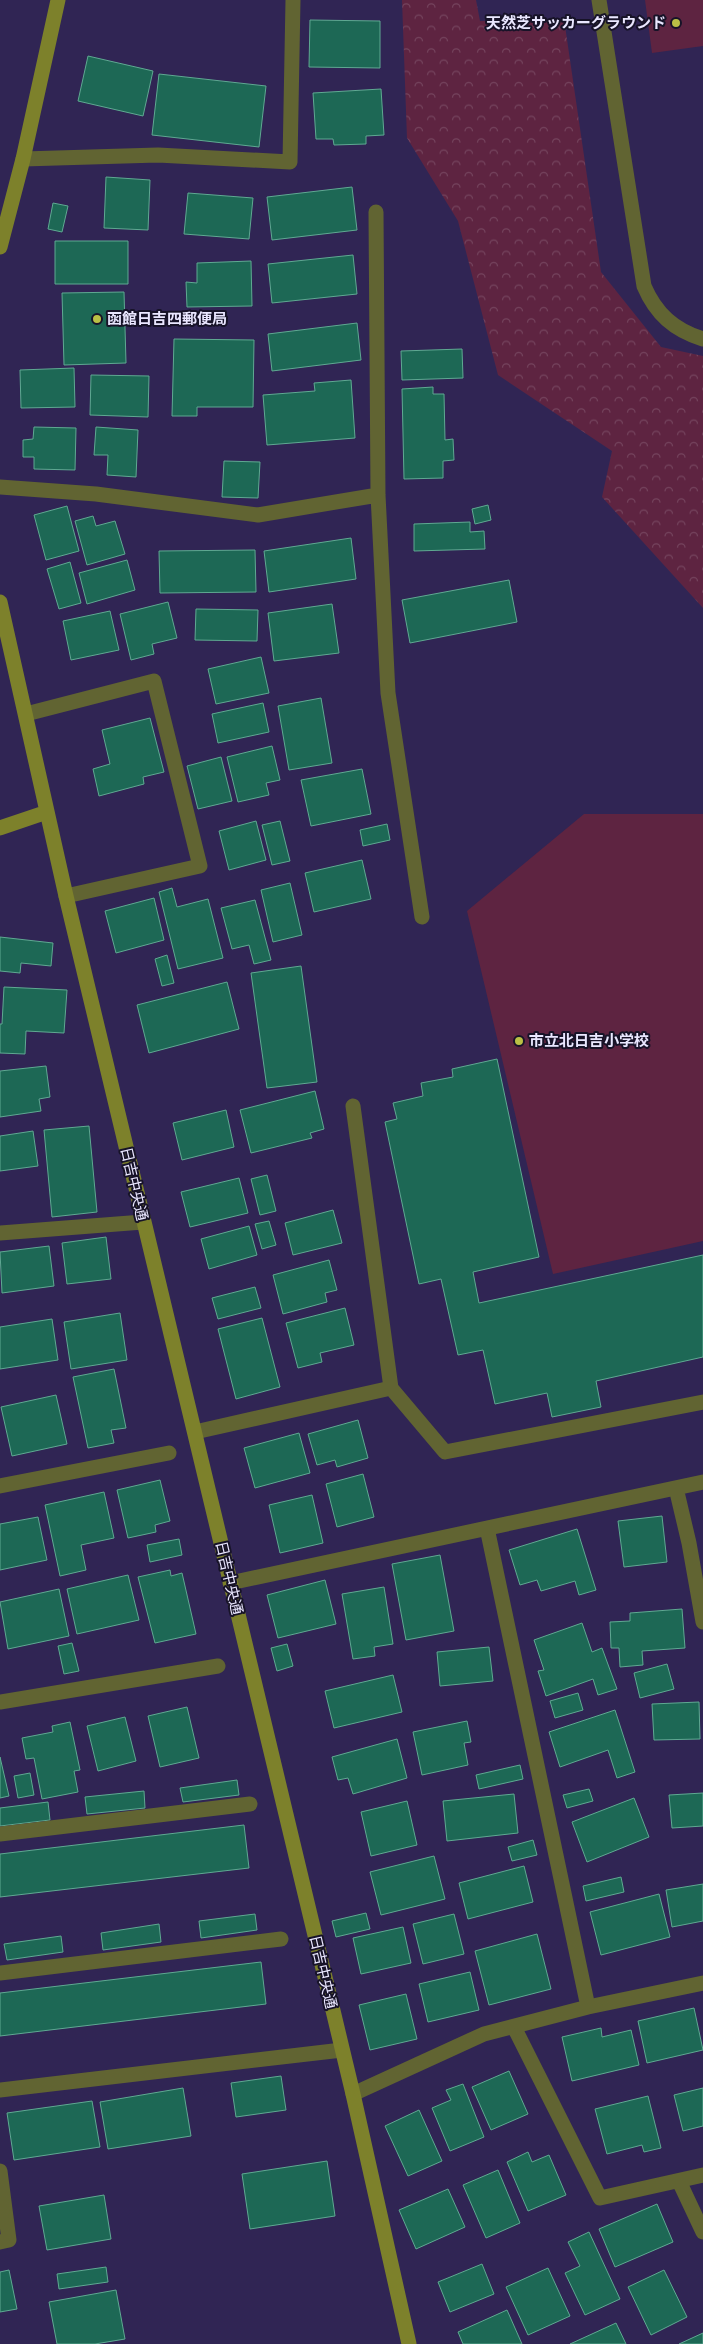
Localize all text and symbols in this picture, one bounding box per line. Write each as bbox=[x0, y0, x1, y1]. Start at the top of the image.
place label: 天然芝サッカーグラウンド bbox=[486, 14, 666, 32]
marker: 天然芝サッカーグラウンド bbox=[670, 17, 682, 29]
place label: 函館日吉四郵便局 bbox=[107, 310, 227, 328]
marker: 函館日吉四郵便局 bbox=[91, 313, 103, 325]
place label: 市立北日吉小学校 bbox=[529, 1032, 649, 1050]
marker: 市立北日吉小学校 bbox=[513, 1035, 525, 1047]
street label: 日吉中央通 bbox=[117, 1145, 151, 1223]
street label: 日吉中央通 bbox=[212, 1539, 246, 1617]
street label: 日吉中央通 bbox=[306, 1933, 340, 2011]

